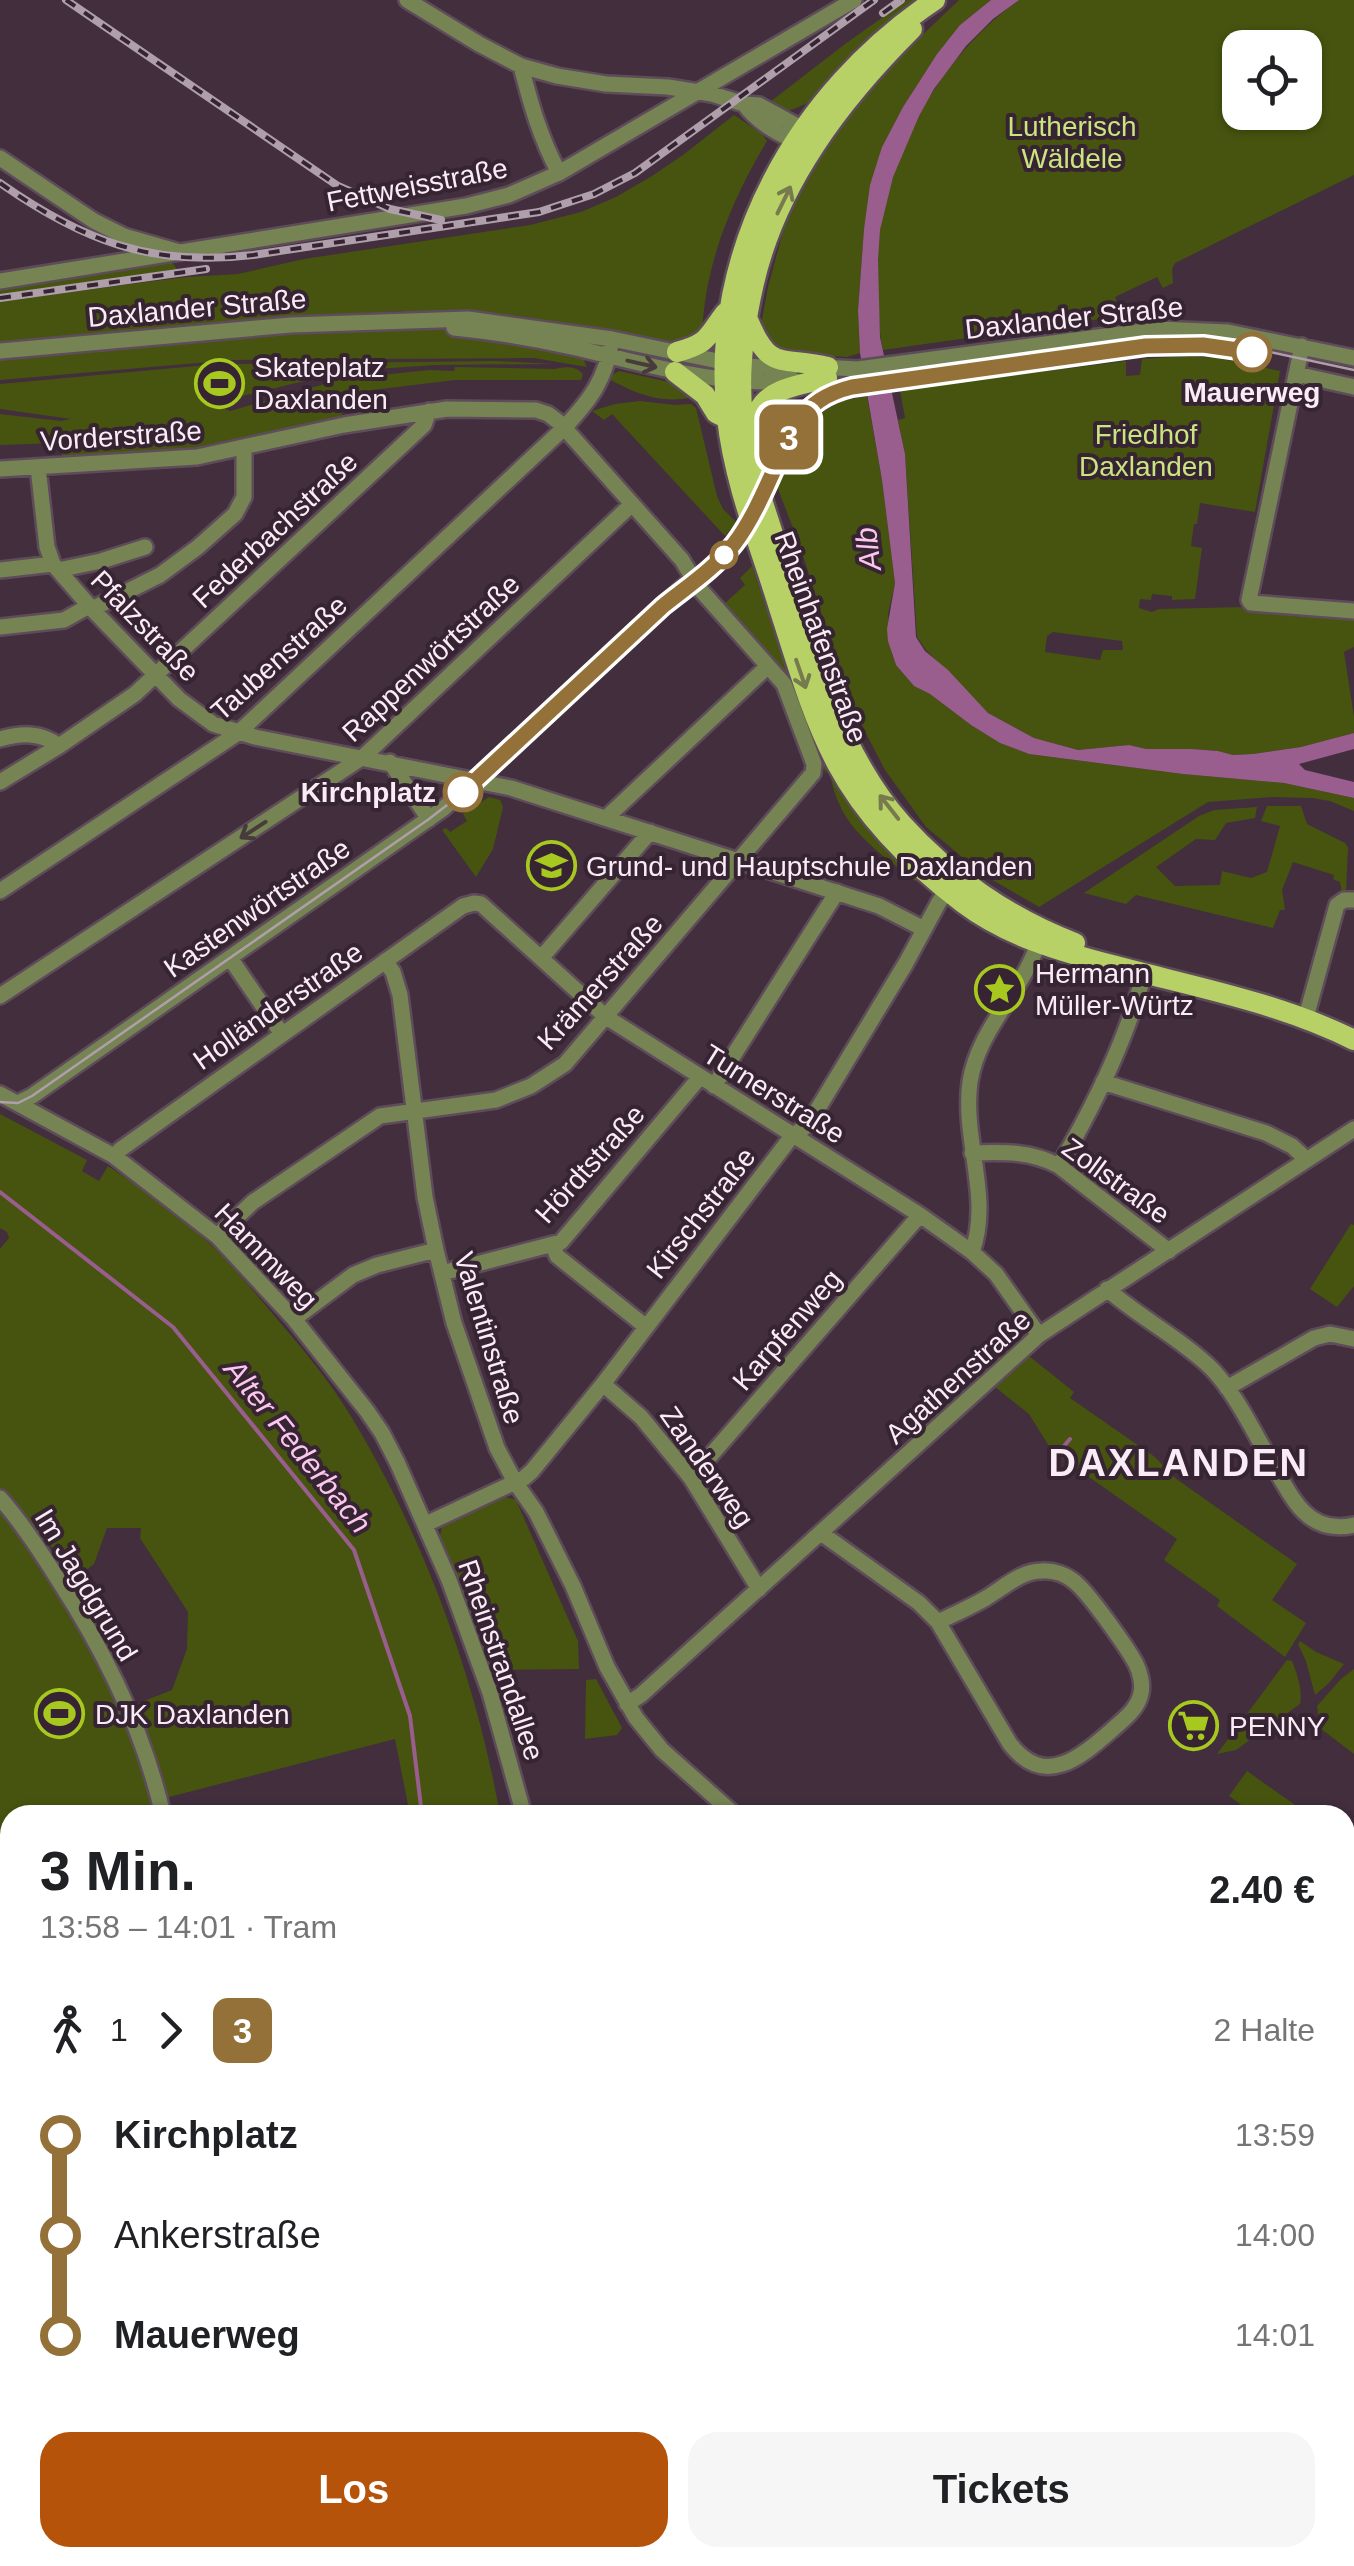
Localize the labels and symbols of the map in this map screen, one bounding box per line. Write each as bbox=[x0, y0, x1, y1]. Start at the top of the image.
park label: Lutherisch Wäldele bbox=[1007, 111, 1137, 174]
street label: Fettweisstraße bbox=[324, 152, 510, 218]
one-way arrow bbox=[776, 186, 795, 216]
street label: Daxlander Straße bbox=[86, 283, 308, 333]
street label: Daxlander Straße bbox=[963, 291, 1185, 345]
marker: Mauerweg bbox=[1233, 333, 1271, 371]
place label: Skateplatz Daxlanden bbox=[254, 352, 388, 415]
one-way arrow bbox=[625, 356, 657, 375]
sports icon: Skateplatz Daxlanden bbox=[193, 357, 245, 409]
place label: Mauerweg bbox=[1184, 377, 1320, 408]
line badge: 3 bbox=[756, 404, 822, 470]
street label: Vorderstraße bbox=[39, 415, 203, 457]
park label: Friedhof Daxlanden bbox=[1079, 419, 1213, 482]
street label: Federbachstraße bbox=[186, 446, 364, 614]
water label: Alb bbox=[849, 525, 887, 575]
street label: Rheinhafenstraße bbox=[768, 527, 874, 747]
unlabelled marker bbox=[711, 542, 737, 568]
street label: Pfalzstraße bbox=[85, 564, 205, 688]
street label: Rappenwörtstraße bbox=[336, 568, 526, 748]
street label: Taubenstraße bbox=[205, 589, 353, 727]
one-way arrow bbox=[793, 657, 811, 689]
marker: Kirchplatz bbox=[444, 773, 482, 811]
place label: Kirchplatz bbox=[301, 777, 436, 808]
one-way arrow bbox=[878, 795, 900, 821]
one-way arrow bbox=[239, 819, 267, 840]
street label: Kastenwörtstraße bbox=[158, 832, 356, 984]
school or university icon: Grund- und Hauptschule Daxlanden bbox=[525, 840, 577, 892]
place label: Grund- und Hauptschule Daxlanden bbox=[586, 851, 1033, 882]
street label: Krämerstraße bbox=[531, 908, 669, 1056]
street label: Holländerstraße bbox=[188, 936, 368, 1076]
place label: Hermann Müller-Würtz bbox=[1035, 958, 1194, 1021]
place icon: Hermann Müller-Würtz bbox=[974, 963, 1026, 1015]
street label: Turnerstraße bbox=[698, 1038, 850, 1150]
street label: Hördtstraße bbox=[529, 1099, 651, 1229]
street label: Zollstraße bbox=[1057, 1132, 1175, 1230]
street label: Kirschstraße bbox=[640, 1142, 762, 1284]
street label: Hammweg bbox=[208, 1197, 324, 1315]
street label: Valentinstraße bbox=[448, 1248, 530, 1428]
street label: Karpfenweg bbox=[726, 1263, 848, 1397]
street label: Agathenstraße bbox=[879, 1304, 1037, 1450]
water label: Alter Federbach bbox=[217, 1351, 378, 1539]
street label: Zanderweg bbox=[654, 1401, 760, 1533]
district label: DAXLANDEN bbox=[1048, 1442, 1310, 1484]
street label: Im Jagdgrund bbox=[29, 1504, 143, 1666]
street label: Rheinstrandallee bbox=[452, 1556, 550, 1764]
sports icon: DJK Daxlanden bbox=[34, 1688, 86, 1740]
place label: DJK Daxlanden bbox=[95, 1699, 290, 1730]
supermarket icon: PENNY bbox=[1168, 1700, 1220, 1752]
place label: PENNY bbox=[1229, 1711, 1326, 1742]

